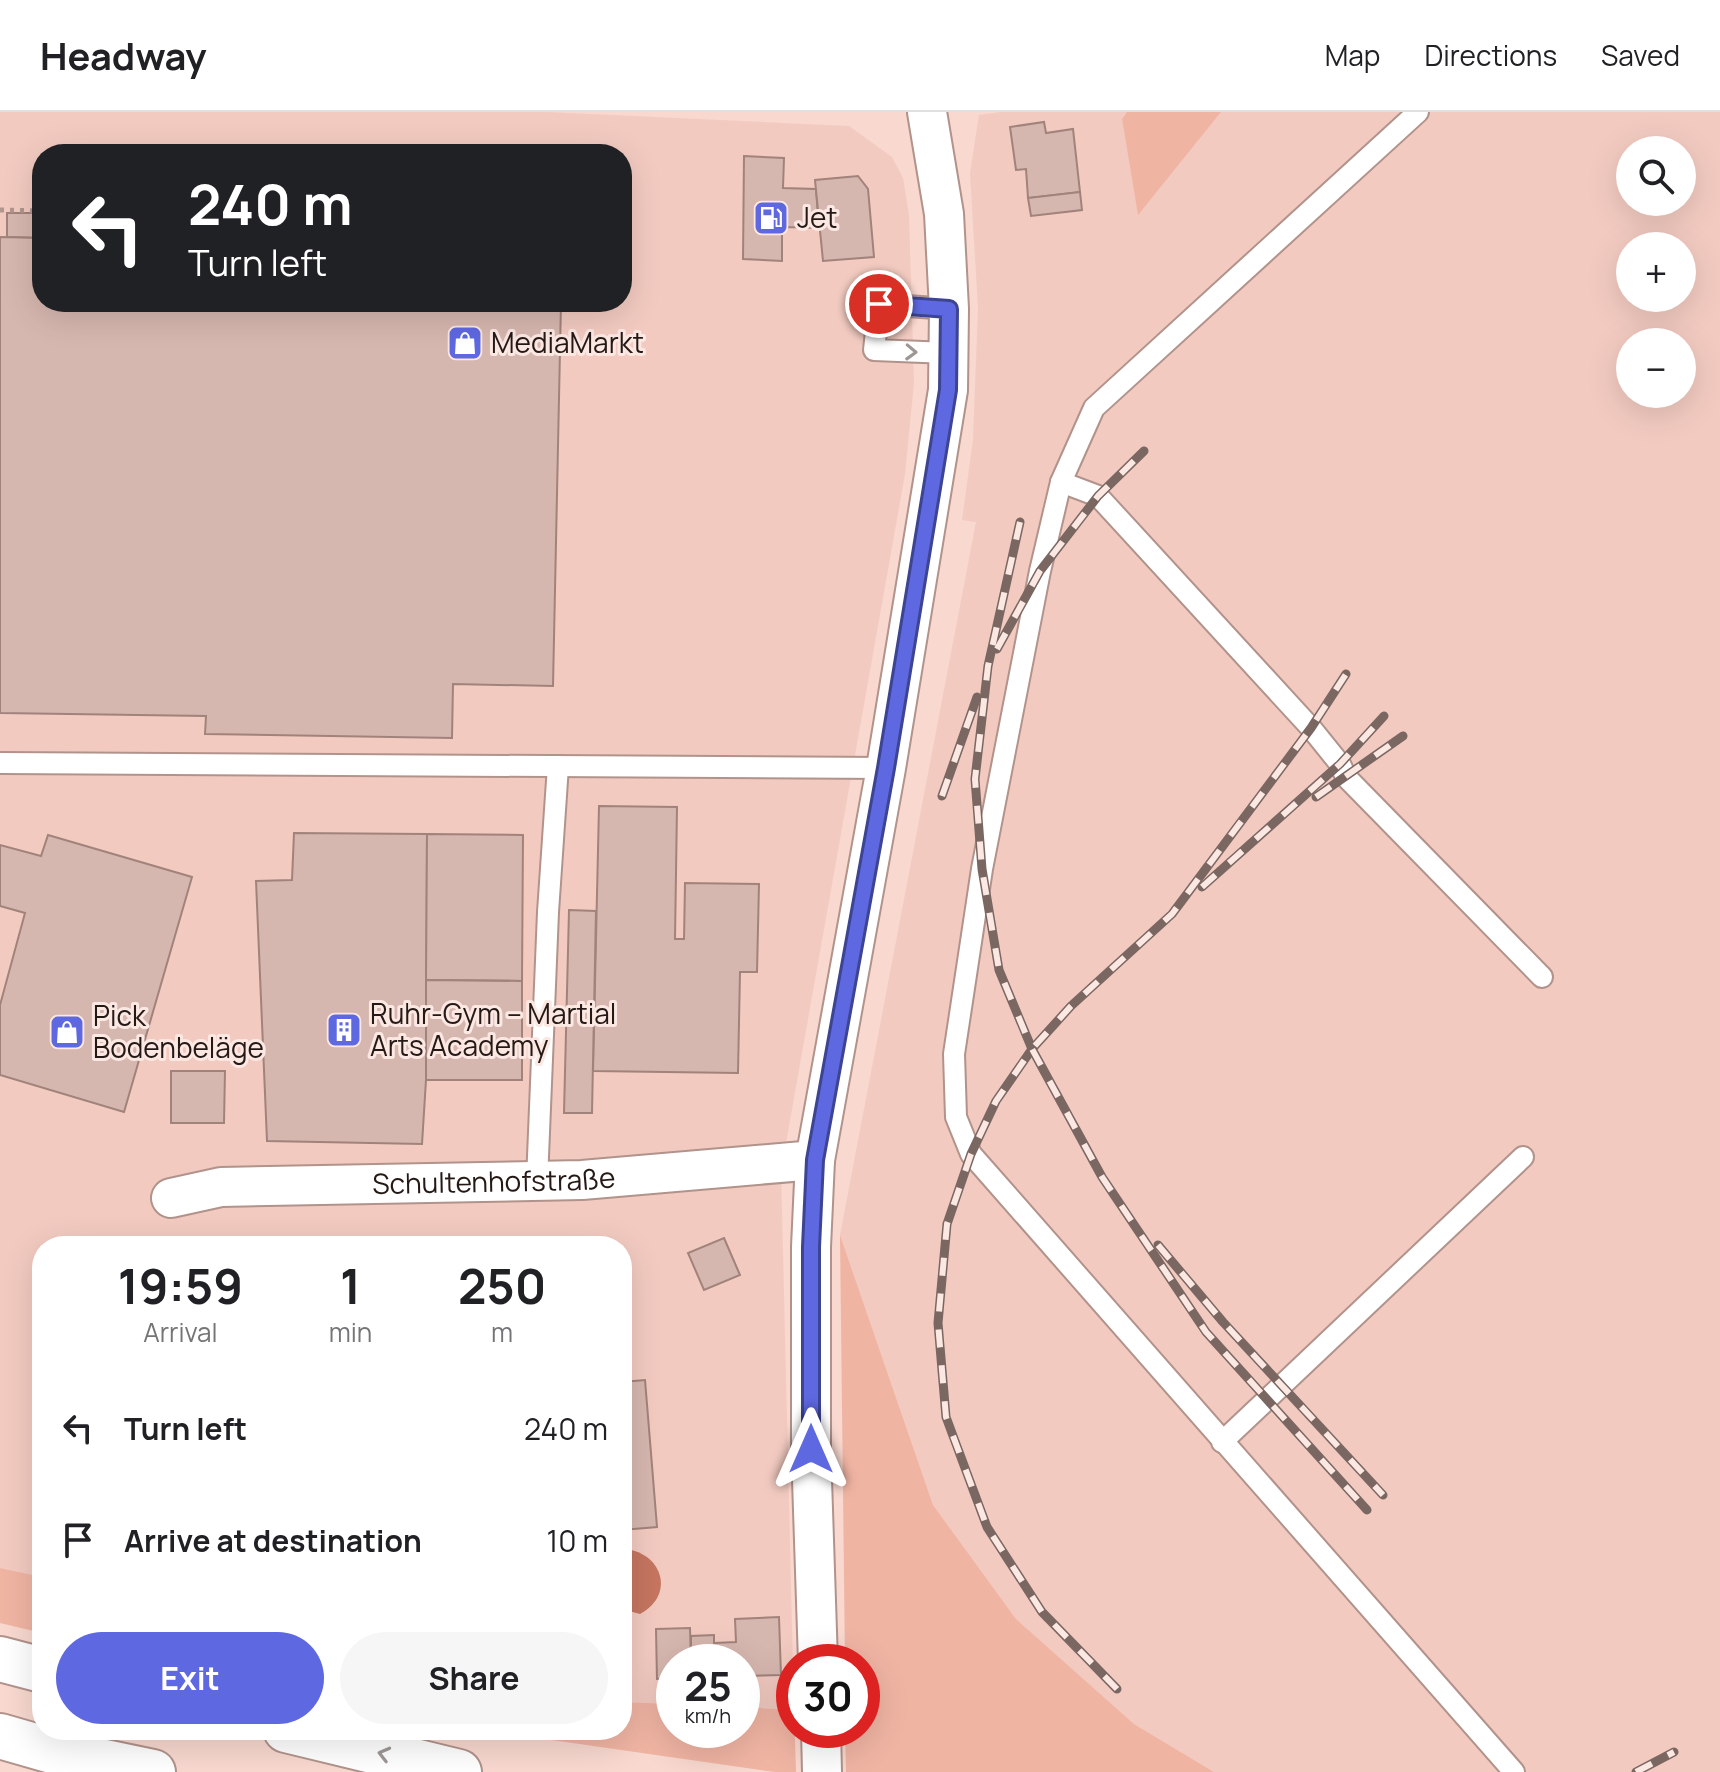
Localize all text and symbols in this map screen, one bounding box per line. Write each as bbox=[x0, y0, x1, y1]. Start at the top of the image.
text: Headway bbox=[40, 29, 207, 81]
text: Map bbox=[1325, 36, 1380, 74]
text: Directions bbox=[1424, 36, 1557, 74]
text: Saved bbox=[1601, 36, 1680, 74]
map controls bbox=[1616, 136, 1696, 408]
button: search bbox=[1616, 136, 1696, 216]
text: 240 m bbox=[188, 165, 353, 242]
icon: left bbox=[56, 176, 160, 280]
place label: Jet bbox=[797, 198, 838, 236]
fuel station icon: Jet bbox=[752, 199, 790, 237]
button: + bbox=[1616, 232, 1696, 312]
text: Turn left bbox=[188, 238, 327, 287]
pin bbox=[845, 270, 913, 338]
icon: arrive bbox=[857, 282, 901, 326]
place label: MediaMarkt bbox=[491, 323, 644, 361]
shop icon: MediaMarkt bbox=[446, 324, 484, 362]
button: − bbox=[1616, 328, 1696, 408]
one-way arrow bbox=[905, 343, 918, 360]
place label: Ruhr-Gym – Martial Arts Academy bbox=[370, 994, 616, 1064]
place label: Pick Bodenbeläge bbox=[93, 996, 264, 1066]
building icon: Ruhr-Gym – Martial Arts Academy bbox=[325, 1011, 363, 1049]
shop icon: Pick Bodenbeläge bbox=[48, 1013, 86, 1051]
street label: Schultenhofstraße bbox=[372, 1157, 617, 1202]
text: 19:59 bbox=[118, 1253, 243, 1318]
text: 1 bbox=[340, 1253, 361, 1318]
text: 250 bbox=[458, 1253, 546, 1318]
text: Arrival bbox=[143, 1314, 217, 1350]
text: min bbox=[329, 1314, 372, 1350]
text: m bbox=[491, 1314, 513, 1350]
icon: left bbox=[56, 1406, 100, 1450]
position arrow bbox=[769, 1407, 853, 1491]
text: Turn left bbox=[124, 1408, 247, 1449]
text: 240 m bbox=[524, 1408, 608, 1449]
icon: arrive bbox=[56, 1518, 100, 1562]
text: Arrive at destination bbox=[124, 1520, 422, 1561]
text: 10 m bbox=[547, 1520, 608, 1561]
button: Exit bbox=[56, 1632, 324, 1724]
button: Share bbox=[340, 1632, 608, 1724]
speed limit sign: 30 bbox=[776, 1644, 880, 1748]
text: 25 bbox=[684, 1658, 732, 1713]
text: km/h bbox=[685, 1702, 731, 1729]
one-way arrow bbox=[377, 1746, 391, 1763]

